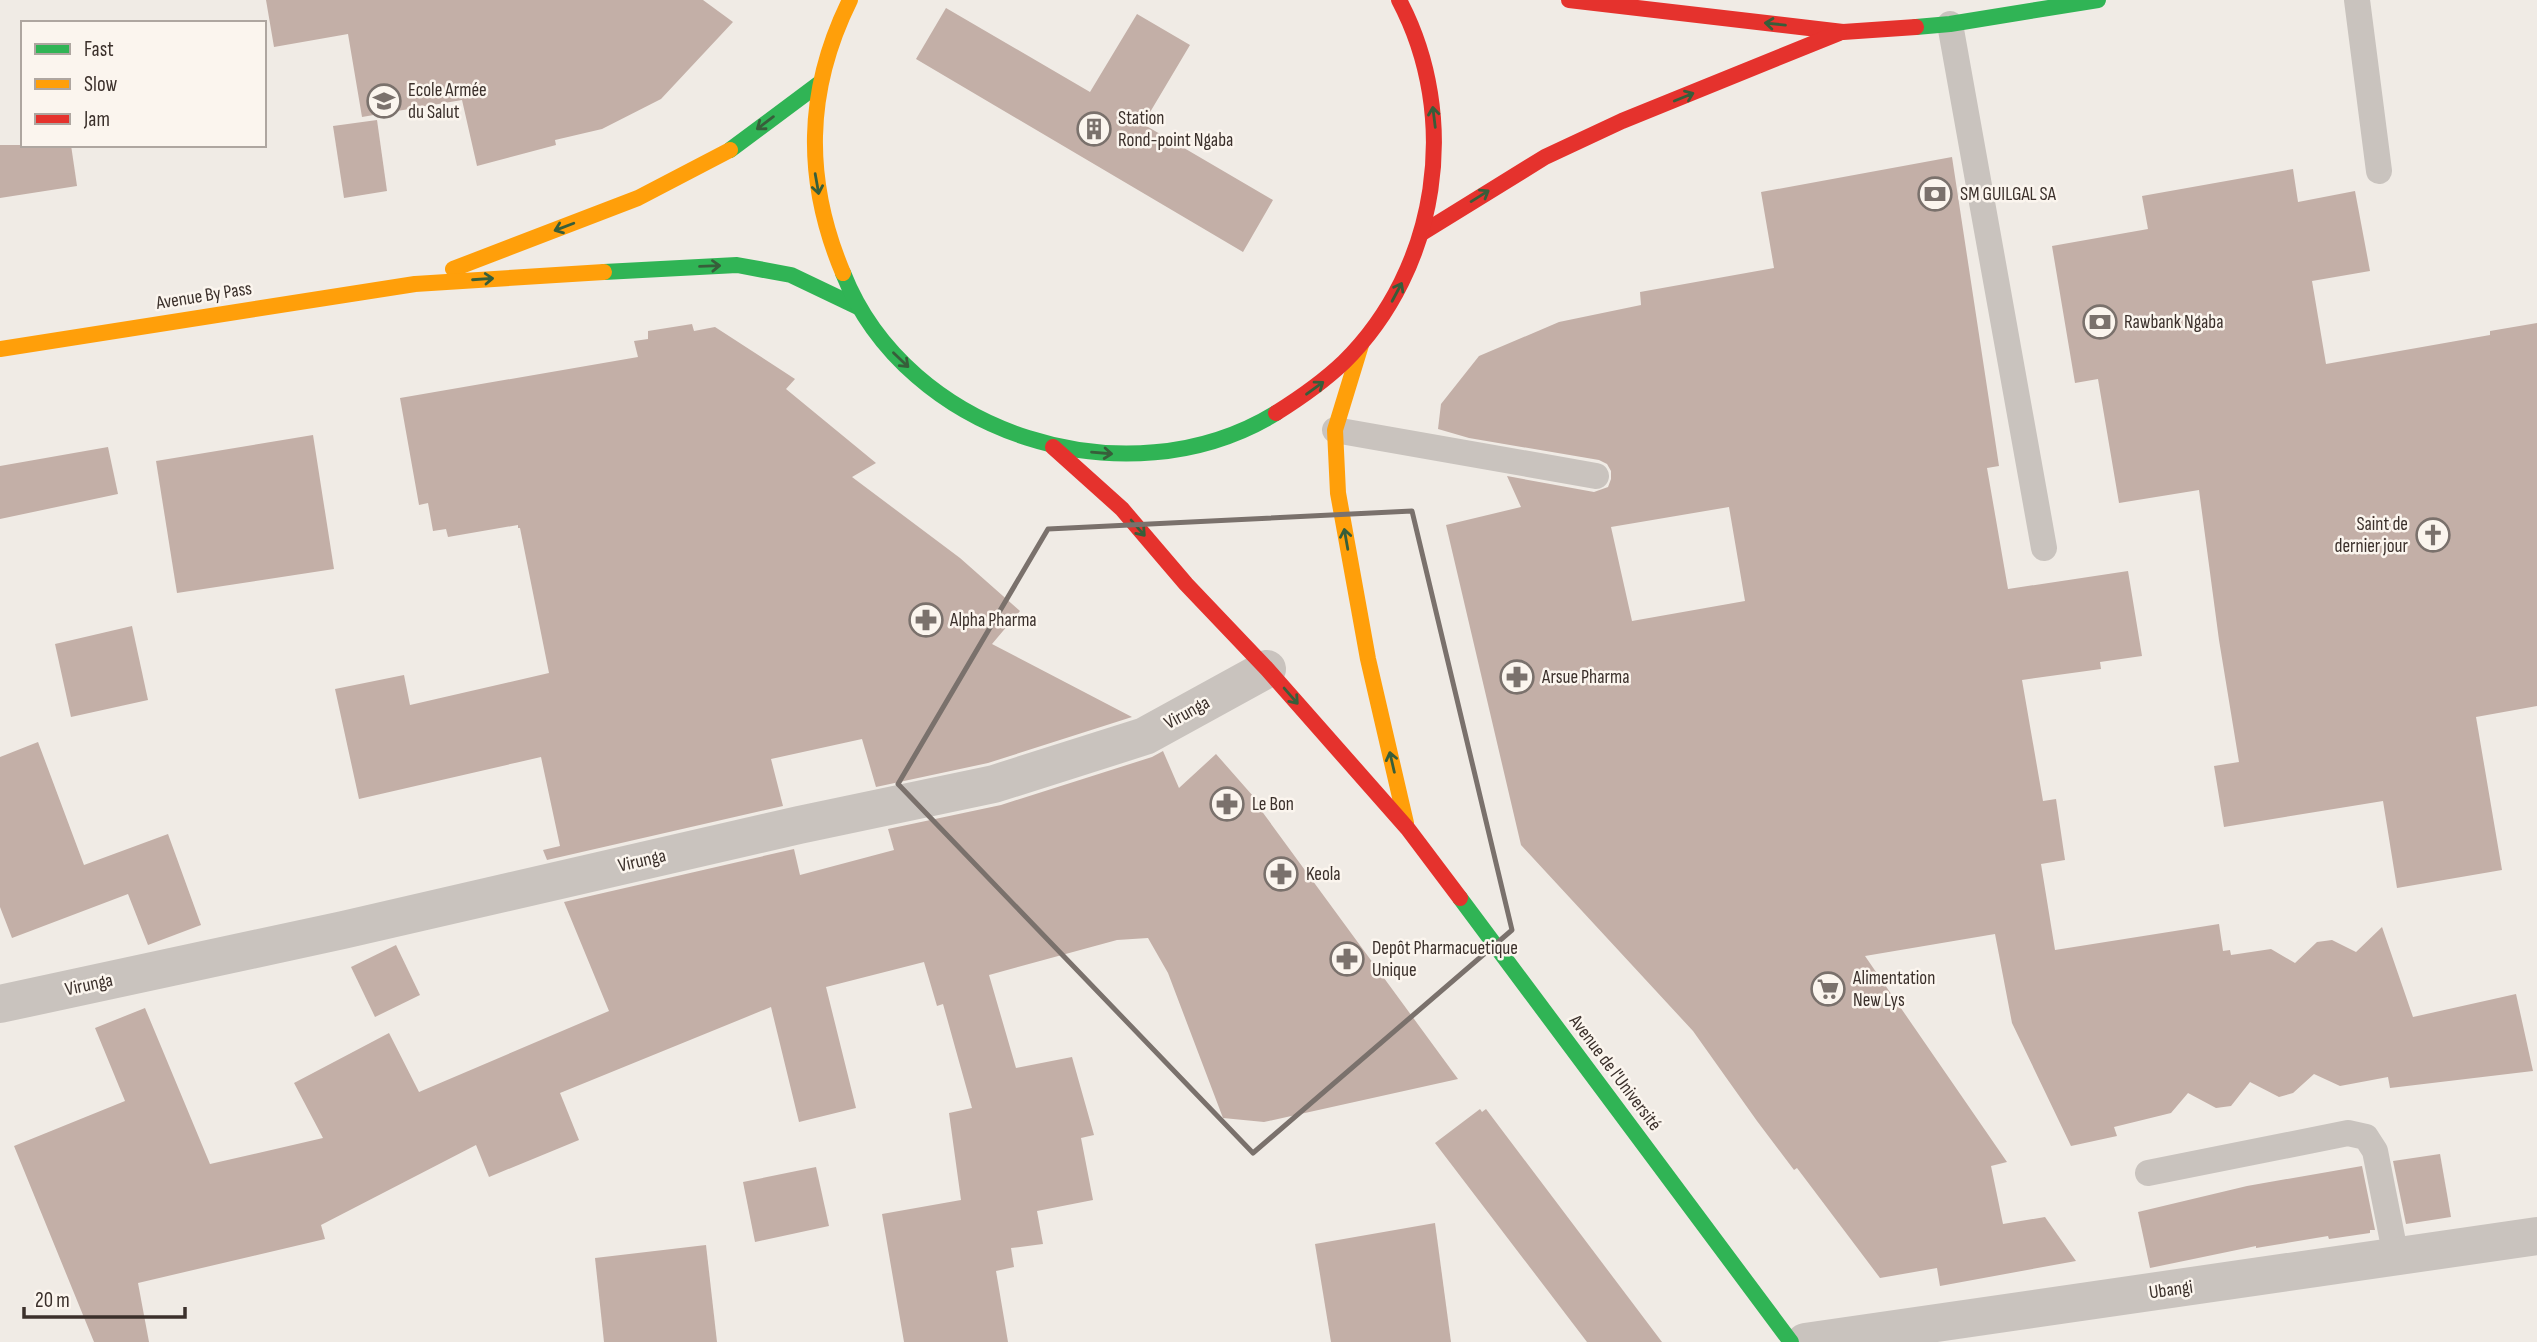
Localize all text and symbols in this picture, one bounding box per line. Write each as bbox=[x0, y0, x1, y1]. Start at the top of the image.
one-way arrow bbox=[1764, 18, 1787, 31]
legend bbox=[21, 21, 266, 147]
text: Fast bbox=[84, 37, 114, 62]
text: Slow bbox=[84, 72, 118, 97]
place label: Ecole Armée du Salut bbox=[408, 79, 487, 124]
school or university icon: Ecole Armée du Salut bbox=[365, 82, 403, 120]
one-way arrow bbox=[1673, 89, 1694, 102]
one-way arrow bbox=[1427, 106, 1440, 129]
text: Jam bbox=[83, 107, 110, 132]
place label: Station Rond-point Ngaba bbox=[1118, 107, 1233, 152]
building icon: Station Rond-point Ngaba bbox=[1075, 110, 1113, 148]
one-way arrow bbox=[756, 116, 775, 131]
one-way arrow bbox=[811, 172, 825, 195]
bank icon: SM GUILGAL SA bbox=[1916, 175, 1954, 213]
place label: SM GUILGAL SA bbox=[1960, 183, 2057, 206]
one-way arrow bbox=[1469, 188, 1489, 202]
one-way arrow bbox=[553, 221, 575, 234]
one-way arrow bbox=[699, 260, 722, 273]
one-way arrow bbox=[471, 272, 494, 285]
street label: Avenue By Pass bbox=[153, 277, 254, 315]
one-way arrow bbox=[1390, 282, 1404, 302]
bank icon: Rawbank Ngaba bbox=[2081, 303, 2119, 341]
place label: Rawbank Ngaba bbox=[2124, 311, 2224, 334]
one-way arrow bbox=[892, 351, 909, 368]
one-way arrow bbox=[1305, 381, 1324, 396]
one-way arrow bbox=[1090, 447, 1113, 460]
place label: Saint de dernier jour bbox=[2335, 513, 2409, 558]
church icon: Saint de dernier jour bbox=[2414, 516, 2452, 554]
one-way arrow bbox=[1130, 519, 1146, 537]
one-way arrow bbox=[1339, 529, 1352, 551]
pharmacy icon: Alpha Pharma bbox=[907, 601, 945, 639]
place label: Alpha Pharma bbox=[949, 609, 1037, 632]
pharmacy icon: Arsue Pharma bbox=[1498, 658, 1536, 696]
place label: Arsue Pharma bbox=[1541, 666, 1630, 689]
one-way arrow bbox=[1283, 687, 1299, 705]
street label: Virunga bbox=[1160, 691, 1214, 735]
one-way arrow bbox=[1385, 751, 1398, 774]
pharmacy icon: Le Bon bbox=[1208, 785, 1246, 823]
place label: Le Bon bbox=[1252, 793, 1294, 816]
street label: Virunga bbox=[616, 844, 668, 878]
pharmacy icon: Keola bbox=[1262, 855, 1300, 893]
place label: Keola bbox=[1306, 863, 1341, 886]
place label: Depôt Pharmacuetique Unique bbox=[1372, 937, 1518, 982]
pharmacy icon: Depôt Pharmacuetique Unique bbox=[1328, 940, 1366, 978]
place label: Alimentation New Lys bbox=[1852, 967, 1935, 1012]
street label: Virunga bbox=[63, 969, 115, 1001]
supermarket icon: Alimentation New Lys bbox=[1809, 970, 1847, 1008]
street label: Avenue de l'Université bbox=[1563, 1010, 1666, 1136]
scale bar bbox=[24, 1276, 186, 1320]
street label: Ubangi bbox=[2148, 1276, 2194, 1304]
text: 20 m bbox=[35, 1288, 70, 1313]

